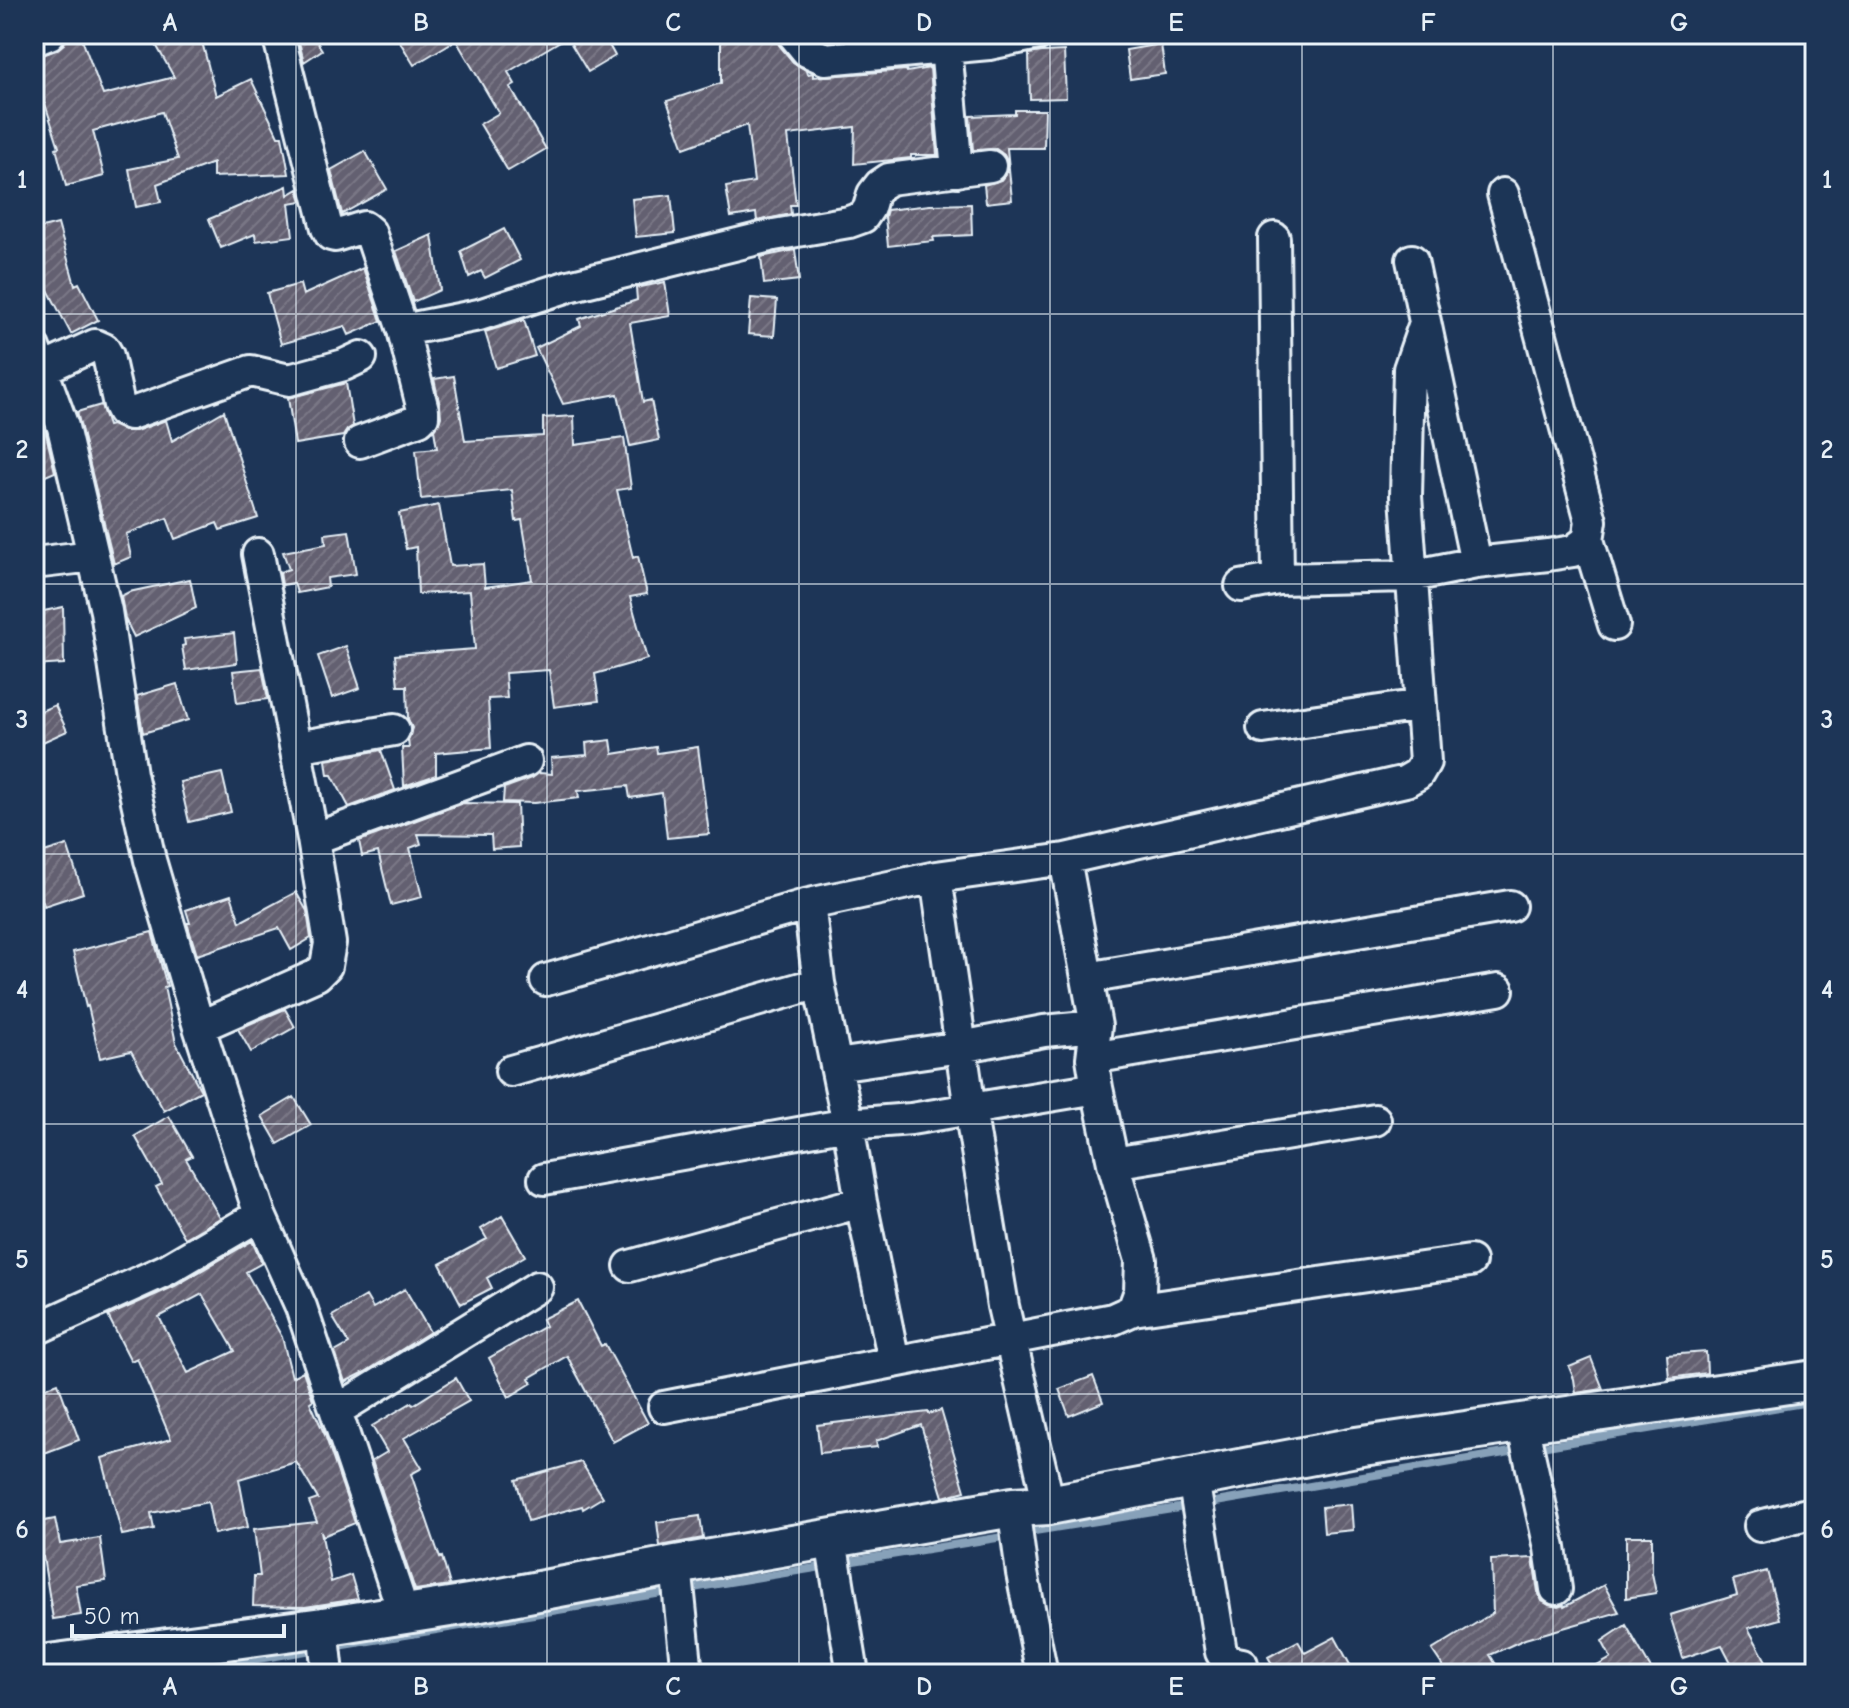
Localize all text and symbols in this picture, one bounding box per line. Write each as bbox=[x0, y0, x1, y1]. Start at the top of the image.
text: A bbox=[163, 8, 178, 38]
text: B bbox=[413, 8, 429, 38]
text: C bbox=[665, 8, 681, 38]
text: D bbox=[916, 8, 932, 38]
text: E bbox=[1168, 8, 1184, 38]
text: F bbox=[1420, 8, 1436, 38]
text: G bbox=[1670, 8, 1688, 38]
text: 1 bbox=[17, 165, 27, 195]
text: 1 bbox=[1822, 165, 1832, 195]
text: 2 bbox=[16, 435, 28, 465]
text: 2 bbox=[1821, 435, 1833, 465]
text: 3 bbox=[16, 705, 28, 735]
text: 3 bbox=[1821, 705, 1833, 735]
text: 4 bbox=[16, 975, 28, 1005]
text: 4 bbox=[1821, 975, 1833, 1005]
text: 5 bbox=[15, 1245, 29, 1275]
text: 5 bbox=[1820, 1245, 1834, 1275]
text: 6 bbox=[15, 1515, 29, 1545]
text: 6 bbox=[1820, 1515, 1834, 1545]
scale bar bbox=[72, 1588, 284, 1638]
text: 50 m bbox=[84, 1602, 140, 1630]
text: A bbox=[163, 1672, 178, 1702]
text: B bbox=[413, 1672, 429, 1702]
text: C bbox=[665, 1672, 681, 1702]
text: D bbox=[916, 1672, 932, 1702]
text: E bbox=[1168, 1672, 1184, 1702]
text: F bbox=[1420, 1672, 1436, 1702]
text: G bbox=[1670, 1672, 1688, 1702]

